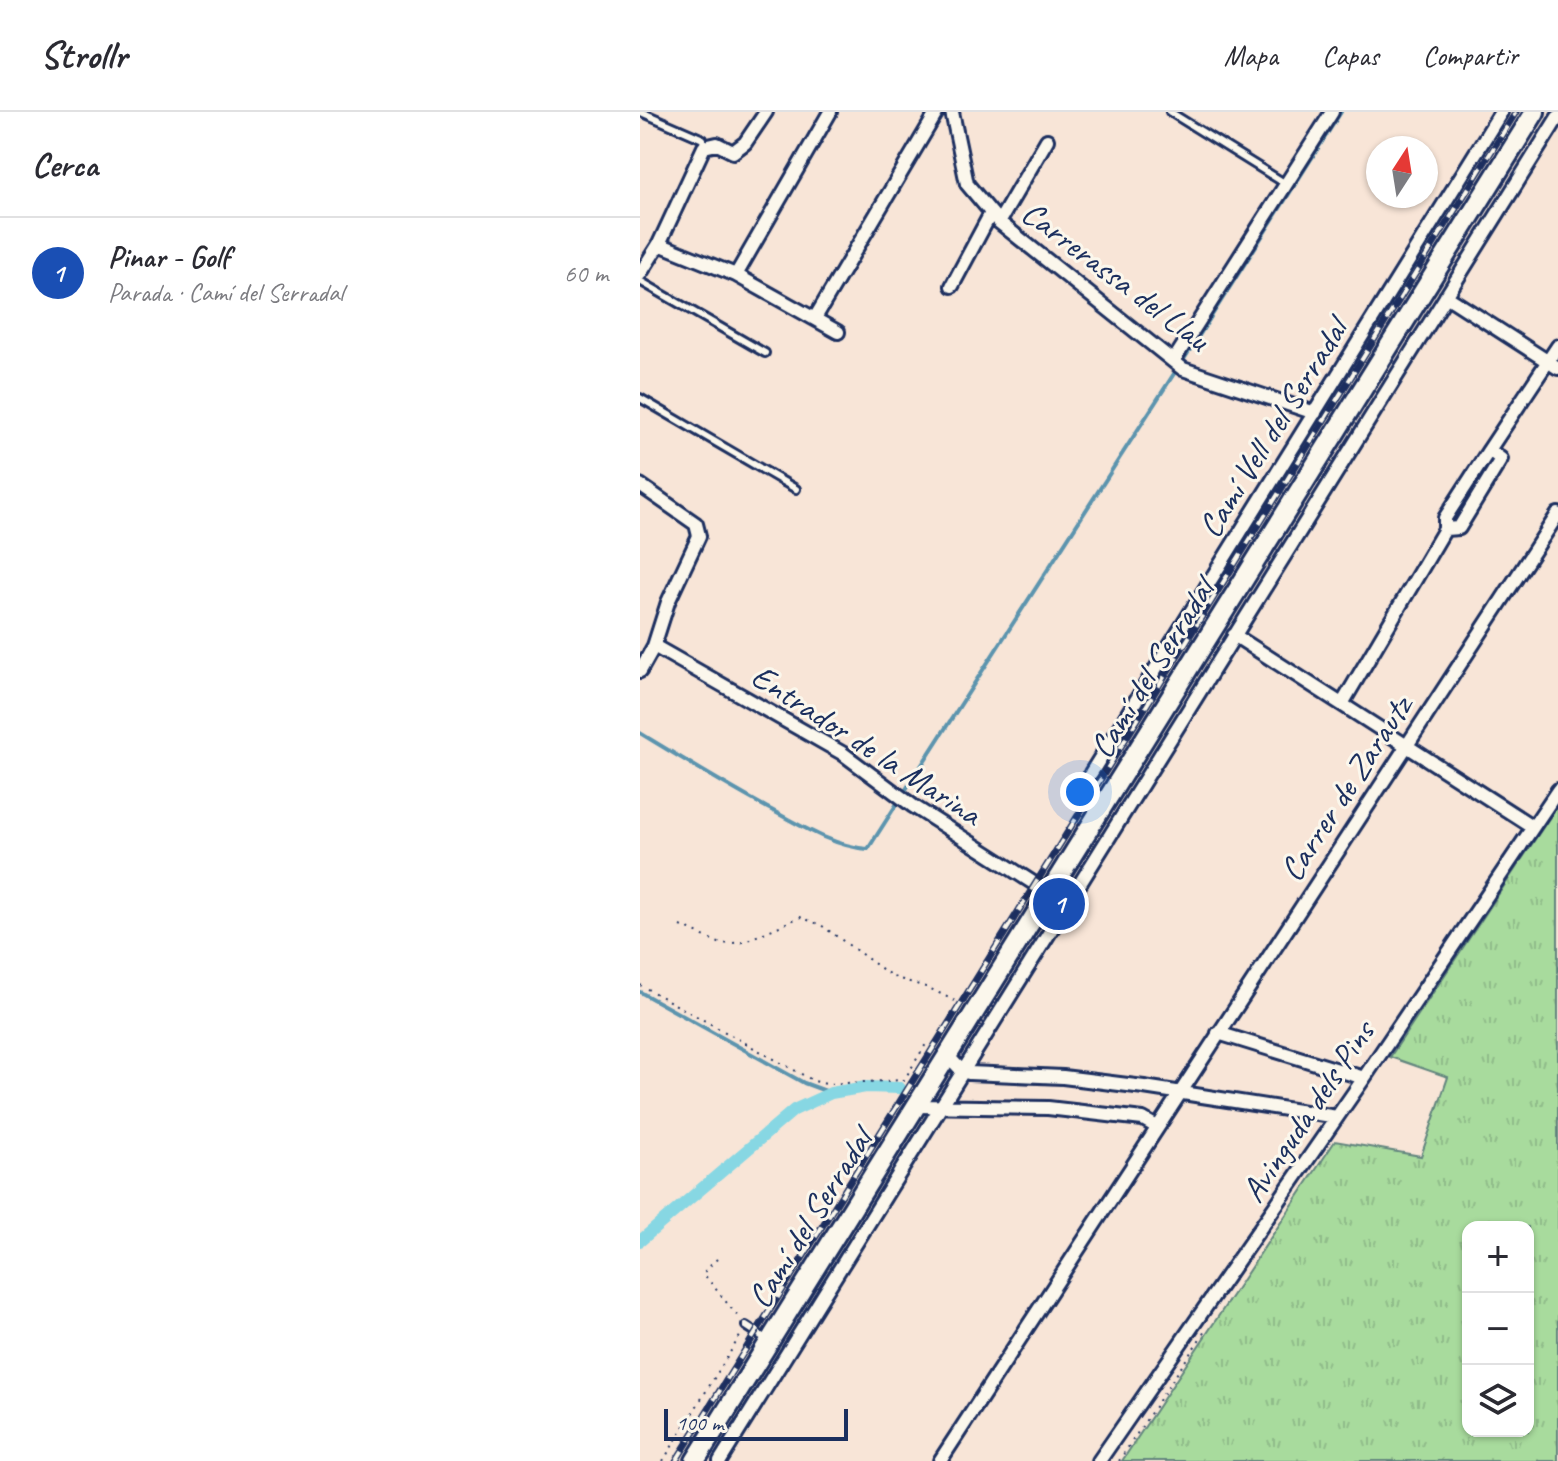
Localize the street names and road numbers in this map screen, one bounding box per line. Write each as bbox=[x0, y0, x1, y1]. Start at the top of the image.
street label: Carrerassa del Llau bbox=[1013, 191, 1220, 361]
street label: Camí Vell del Serradal bbox=[1188, 306, 1360, 545]
street label: Camí del Serradal bbox=[1079, 566, 1227, 766]
street label: Entrador de la Marina bbox=[744, 654, 992, 836]
street label: Carrer de Zarautz bbox=[1270, 685, 1423, 889]
street label: Avinguda dels Pins bbox=[1231, 1010, 1386, 1210]
street label: Camí del Serradal bbox=[737, 1116, 885, 1316]

